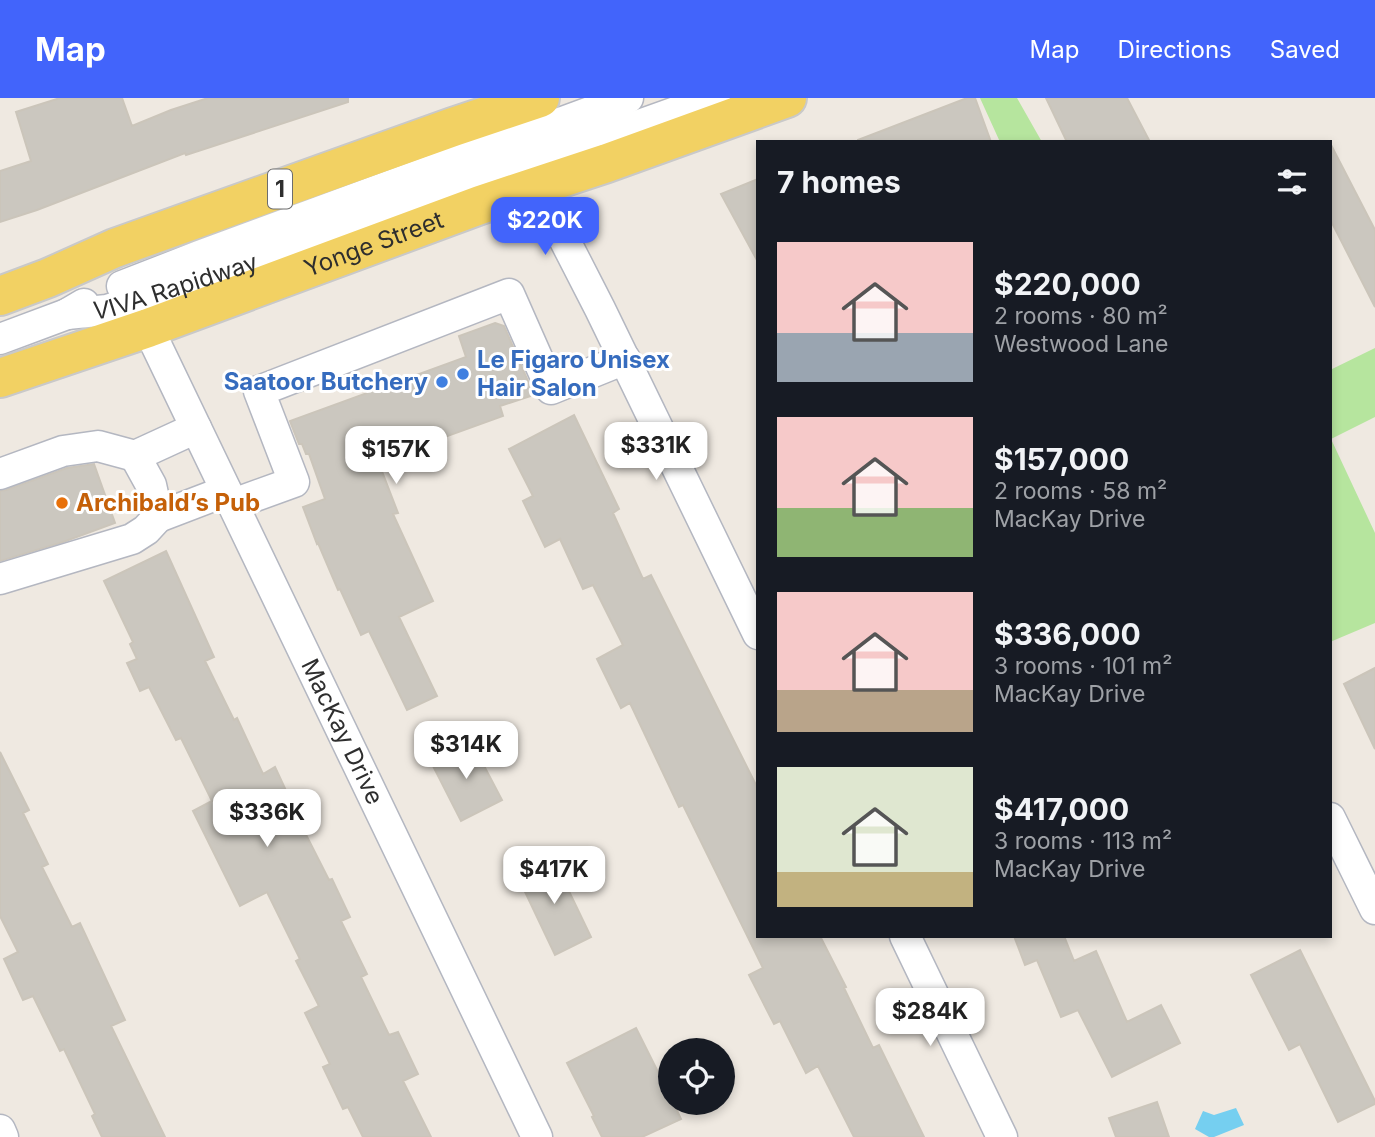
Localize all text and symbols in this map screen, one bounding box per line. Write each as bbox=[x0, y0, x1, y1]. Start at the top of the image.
text: Map bbox=[35, 29, 106, 69]
text: Map bbox=[1030, 35, 1079, 64]
text: Directions bbox=[1117, 35, 1232, 64]
text: Saved bbox=[1270, 35, 1340, 64]
icon: filters bbox=[1273, 163, 1311, 201]
text: 7 homes bbox=[777, 164, 901, 200]
road number: 1 bbox=[268, 170, 292, 208]
pin: $220K bbox=[496, 198, 594, 257]
street label: Yonge Street bbox=[300, 205, 447, 283]
text: $220K bbox=[507, 206, 583, 234]
street label: VIVA Rapidway bbox=[92, 247, 262, 325]
text: $220,000 bbox=[994, 266, 1141, 302]
icon: home bbox=[833, 270, 917, 354]
text: 2 rooms · 80 m² bbox=[994, 302, 1168, 330]
text: Westwood Lane bbox=[994, 330, 1168, 358]
place label: Le Figaro Unisex Hair Salon bbox=[477, 345, 670, 402]
marker: Le Figaro Unisex Hair Salon bbox=[455, 366, 471, 382]
place label: Saatoor Butchery bbox=[224, 367, 429, 396]
marker: Saatoor Butchery bbox=[434, 374, 450, 390]
pin: $331K bbox=[607, 422, 705, 482]
pin: $157K bbox=[347, 426, 445, 486]
text: $331K bbox=[620, 431, 692, 459]
text: $157K bbox=[361, 435, 431, 463]
text: $157,000 bbox=[994, 441, 1129, 477]
icon: home bbox=[833, 445, 917, 529]
text: 2 rooms · 58 m² bbox=[994, 477, 1167, 505]
place label: Archibald’s Pub bbox=[76, 488, 260, 517]
marker: Archibald’s Pub bbox=[54, 495, 70, 511]
text: MacKay Drive bbox=[994, 505, 1145, 533]
text: $336,000 bbox=[994, 616, 1141, 652]
icon: home bbox=[833, 620, 917, 704]
text: 3 rooms · 101 m² bbox=[994, 652, 1172, 680]
street label: MacKay Drive bbox=[295, 654, 390, 809]
text: MacKay Drive bbox=[994, 680, 1145, 708]
pin: $314K bbox=[417, 722, 515, 781]
text: $314K bbox=[430, 730, 502, 758]
pin: $336K bbox=[218, 790, 316, 849]
text: $417,000 bbox=[994, 791, 1129, 827]
icon: home bbox=[833, 795, 917, 879]
text: $336K bbox=[229, 798, 305, 826]
text: 3 rooms · 113 m² bbox=[994, 827, 1172, 855]
pin: $417K bbox=[505, 846, 603, 906]
text: $417K bbox=[519, 855, 589, 883]
text: MacKay Drive bbox=[994, 855, 1145, 883]
pin: $284K bbox=[881, 988, 979, 1048]
text: $284K bbox=[892, 997, 968, 1025]
map controls bbox=[658, 1038, 735, 1115]
button: locate bbox=[658, 1038, 735, 1115]

